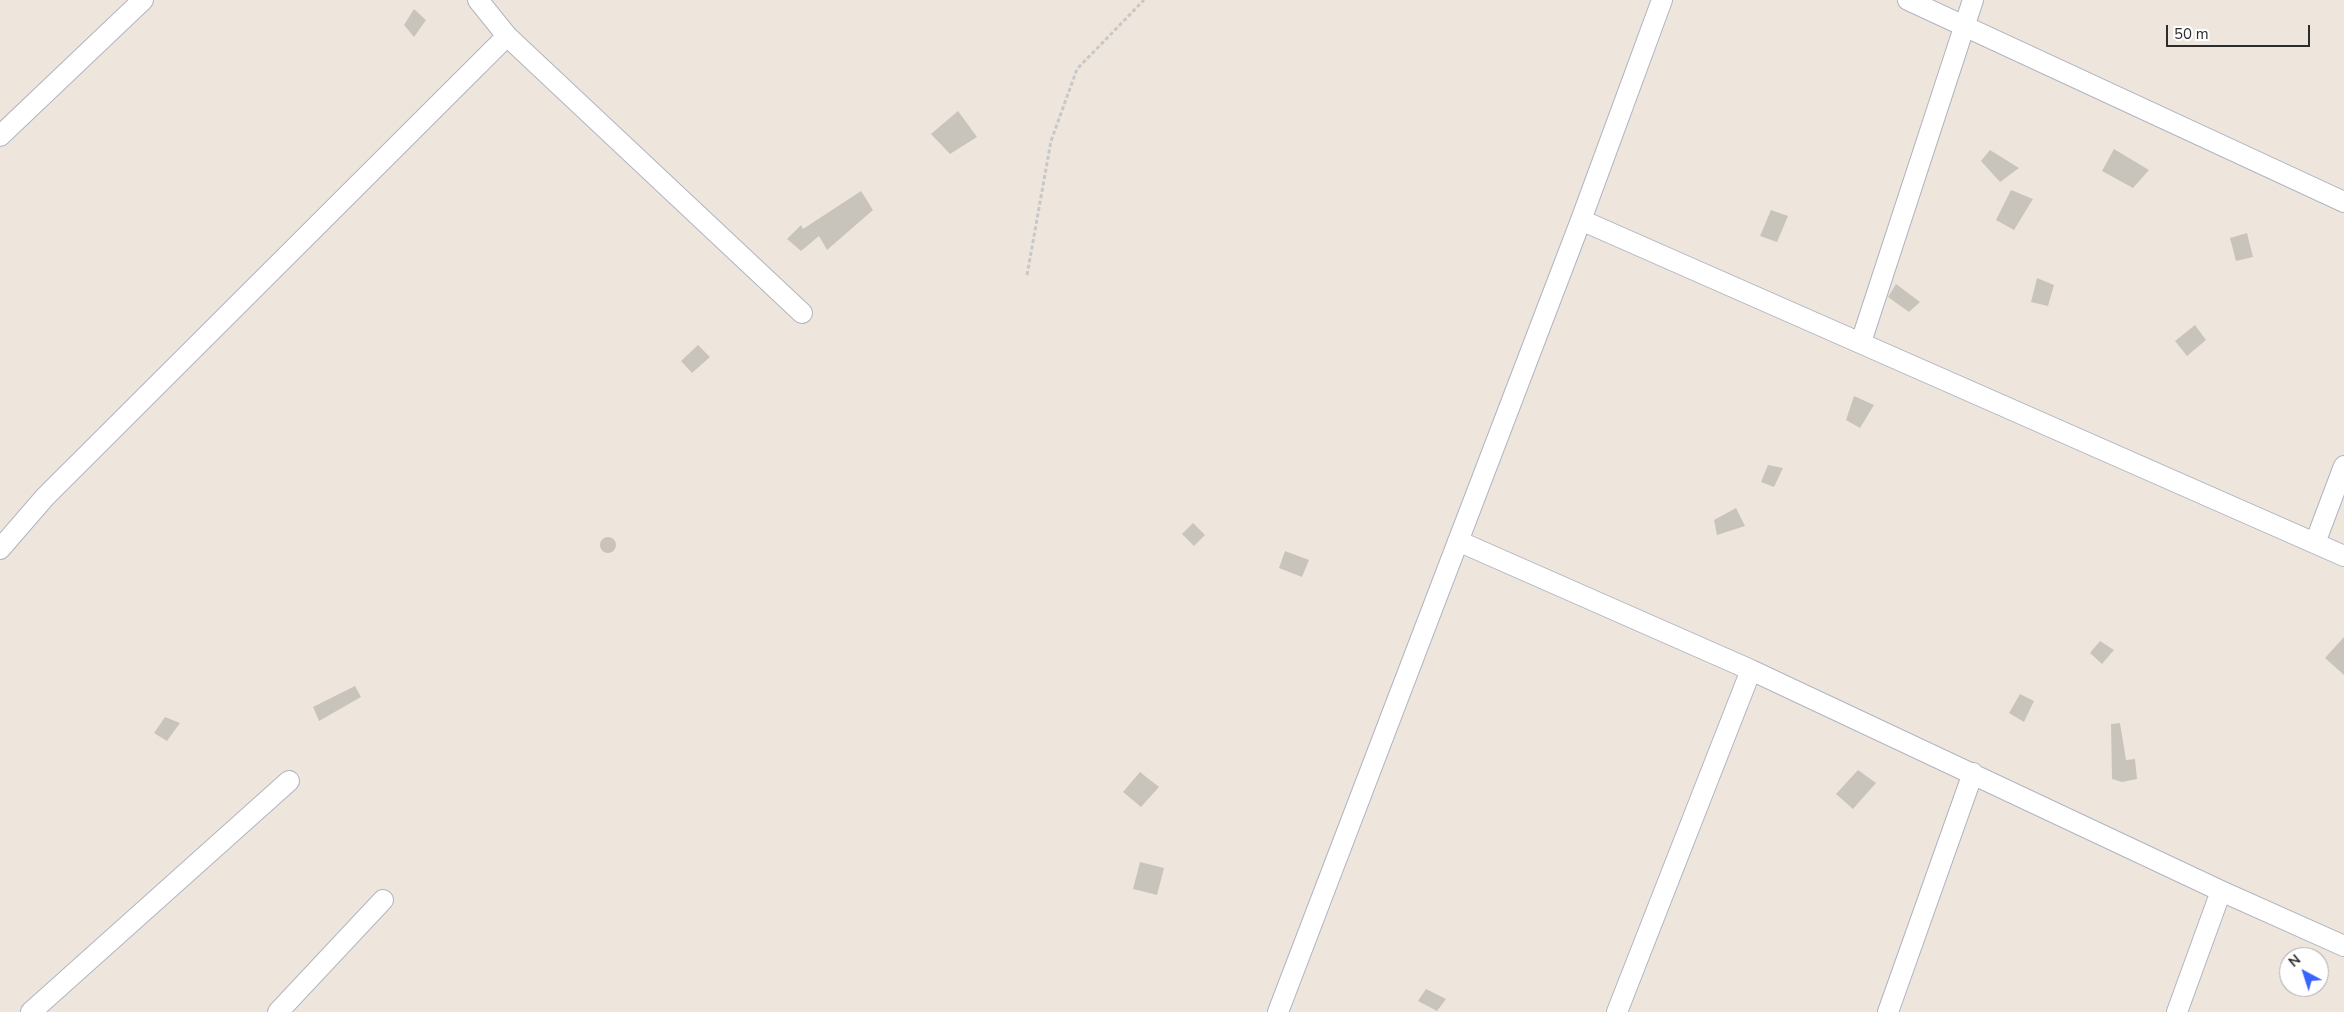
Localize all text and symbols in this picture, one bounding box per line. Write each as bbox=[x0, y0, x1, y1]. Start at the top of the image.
scale bar bbox=[2169, 15, 2313, 47]
text: 50 m bbox=[2174, 24, 2209, 44]
north arrow bbox=[2279, 947, 2329, 997]
text: N bbox=[2285, 950, 2305, 972]

